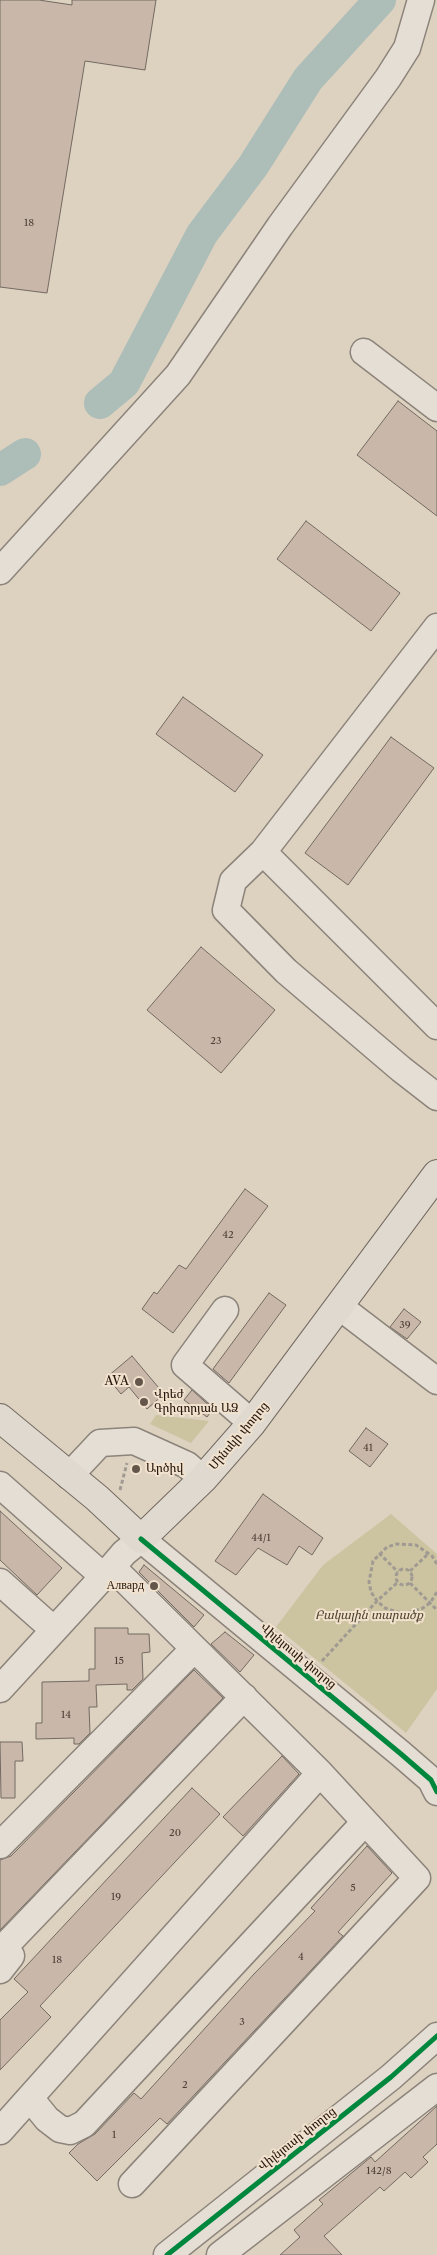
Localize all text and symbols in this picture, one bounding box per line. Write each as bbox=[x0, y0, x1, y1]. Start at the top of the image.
house number: 18 bbox=[24, 217, 34, 229]
house number: 23 bbox=[210, 1035, 222, 1047]
house number: 42 bbox=[222, 1229, 234, 1241]
house number: 39 bbox=[399, 1319, 411, 1331]
place label: AVA bbox=[104, 1375, 129, 1389]
marker: AVA bbox=[133, 1376, 145, 1388]
place label: Վրեժ Գրիգորյան ԱՁ bbox=[154, 1388, 238, 1416]
marker: Վրեժ Գրիգորյան ԱՁ bbox=[138, 1396, 150, 1408]
street label: Մինսկի փողոց bbox=[206, 1399, 272, 1473]
house number: 41 bbox=[363, 1442, 373, 1454]
place label: Արծիվ bbox=[146, 1462, 183, 1476]
marker: Արծիվ bbox=[130, 1463, 142, 1475]
house number: 44/1 bbox=[251, 1532, 271, 1544]
place label: Алвард bbox=[107, 1579, 144, 1593]
marker: Алвард bbox=[148, 1580, 160, 1592]
park label: Բակային տարածք bbox=[315, 1609, 423, 1623]
street label: Վիլնյուսի փողոց bbox=[257, 1620, 339, 1692]
house number: 15 bbox=[114, 1655, 124, 1667]
house number: 14 bbox=[61, 1709, 71, 1721]
house number: 20 bbox=[169, 1827, 181, 1839]
house number: 5 bbox=[350, 1882, 356, 1894]
house number: 19 bbox=[111, 1891, 121, 1903]
house number: 4 bbox=[298, 1951, 304, 1963]
house number: 18 bbox=[52, 1954, 62, 1966]
house number: 3 bbox=[239, 2016, 245, 2028]
house number: 2 bbox=[182, 2079, 188, 2091]
street label: Վիլնյուսի փողոց bbox=[255, 2104, 339, 2174]
house number: 1 bbox=[112, 2129, 116, 2141]
house number: 142/8 bbox=[366, 2165, 392, 2177]

